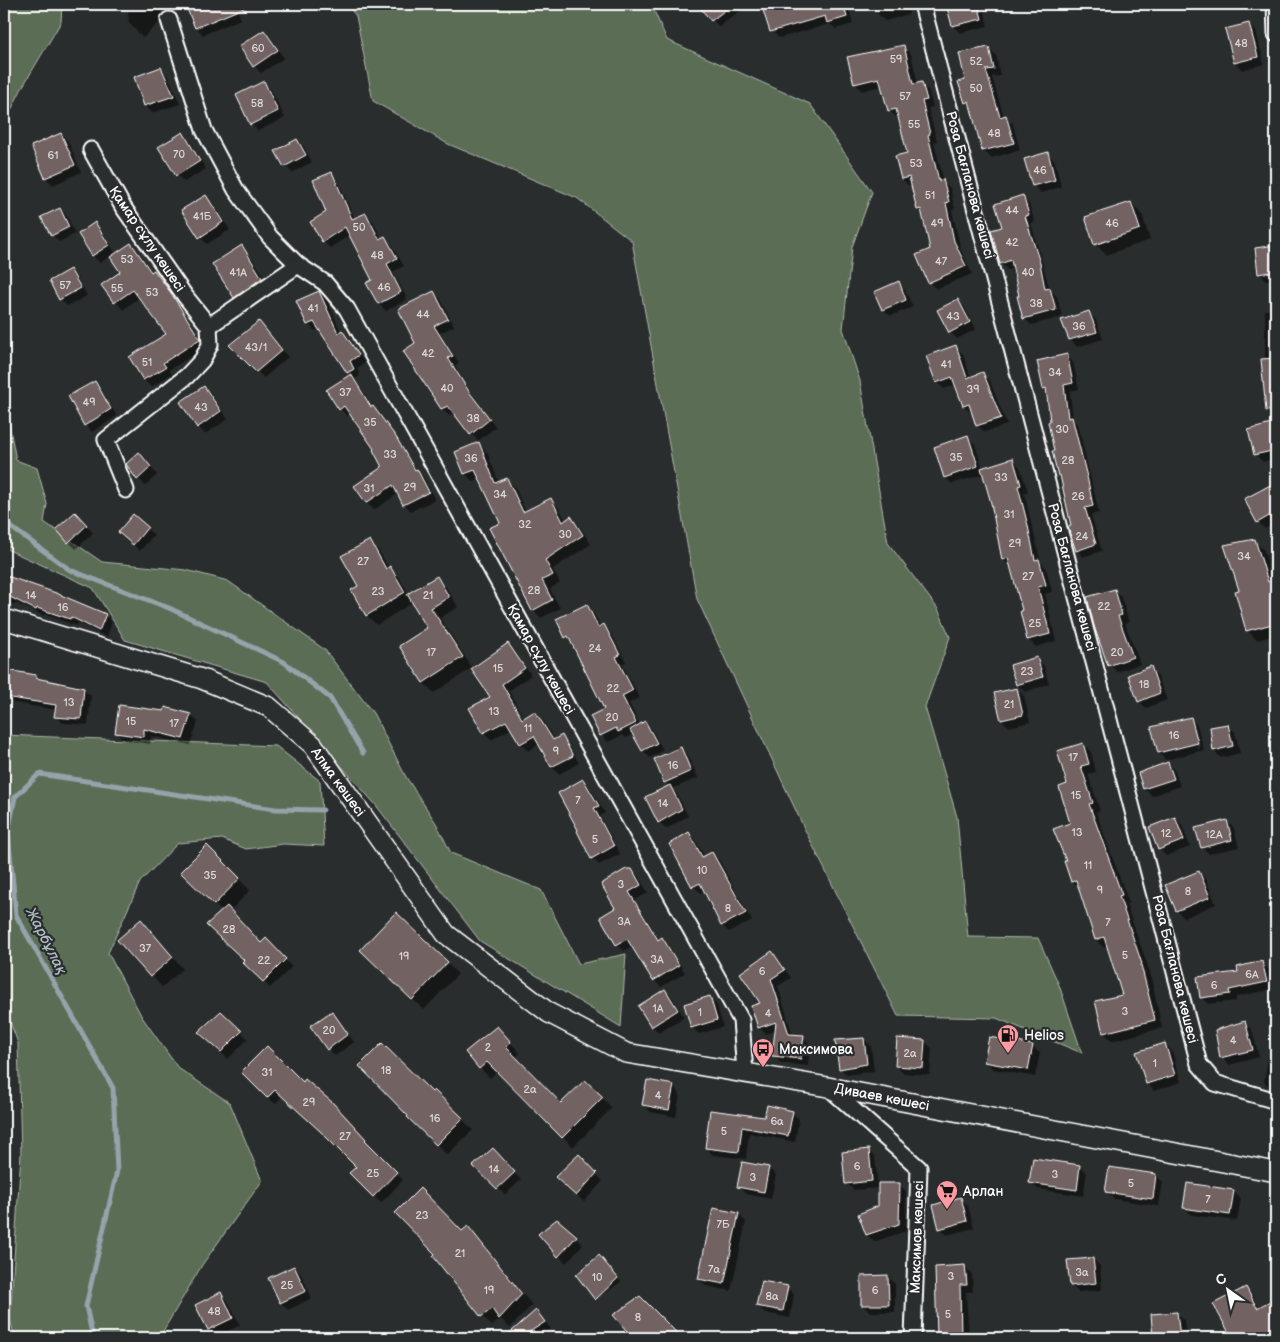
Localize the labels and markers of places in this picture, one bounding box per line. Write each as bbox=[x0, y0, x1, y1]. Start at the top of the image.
fuel station icon: Helios bbox=[996, 1023, 1020, 1054]
place label: Helios bbox=[1024, 1027, 1064, 1044]
bus stop icon: Максимова bbox=[751, 1037, 775, 1068]
place label: Максимова bbox=[779, 1041, 854, 1058]
supermarket icon: Арлан bbox=[935, 1179, 959, 1210]
place label: Арлан bbox=[962, 1183, 1003, 1200]

